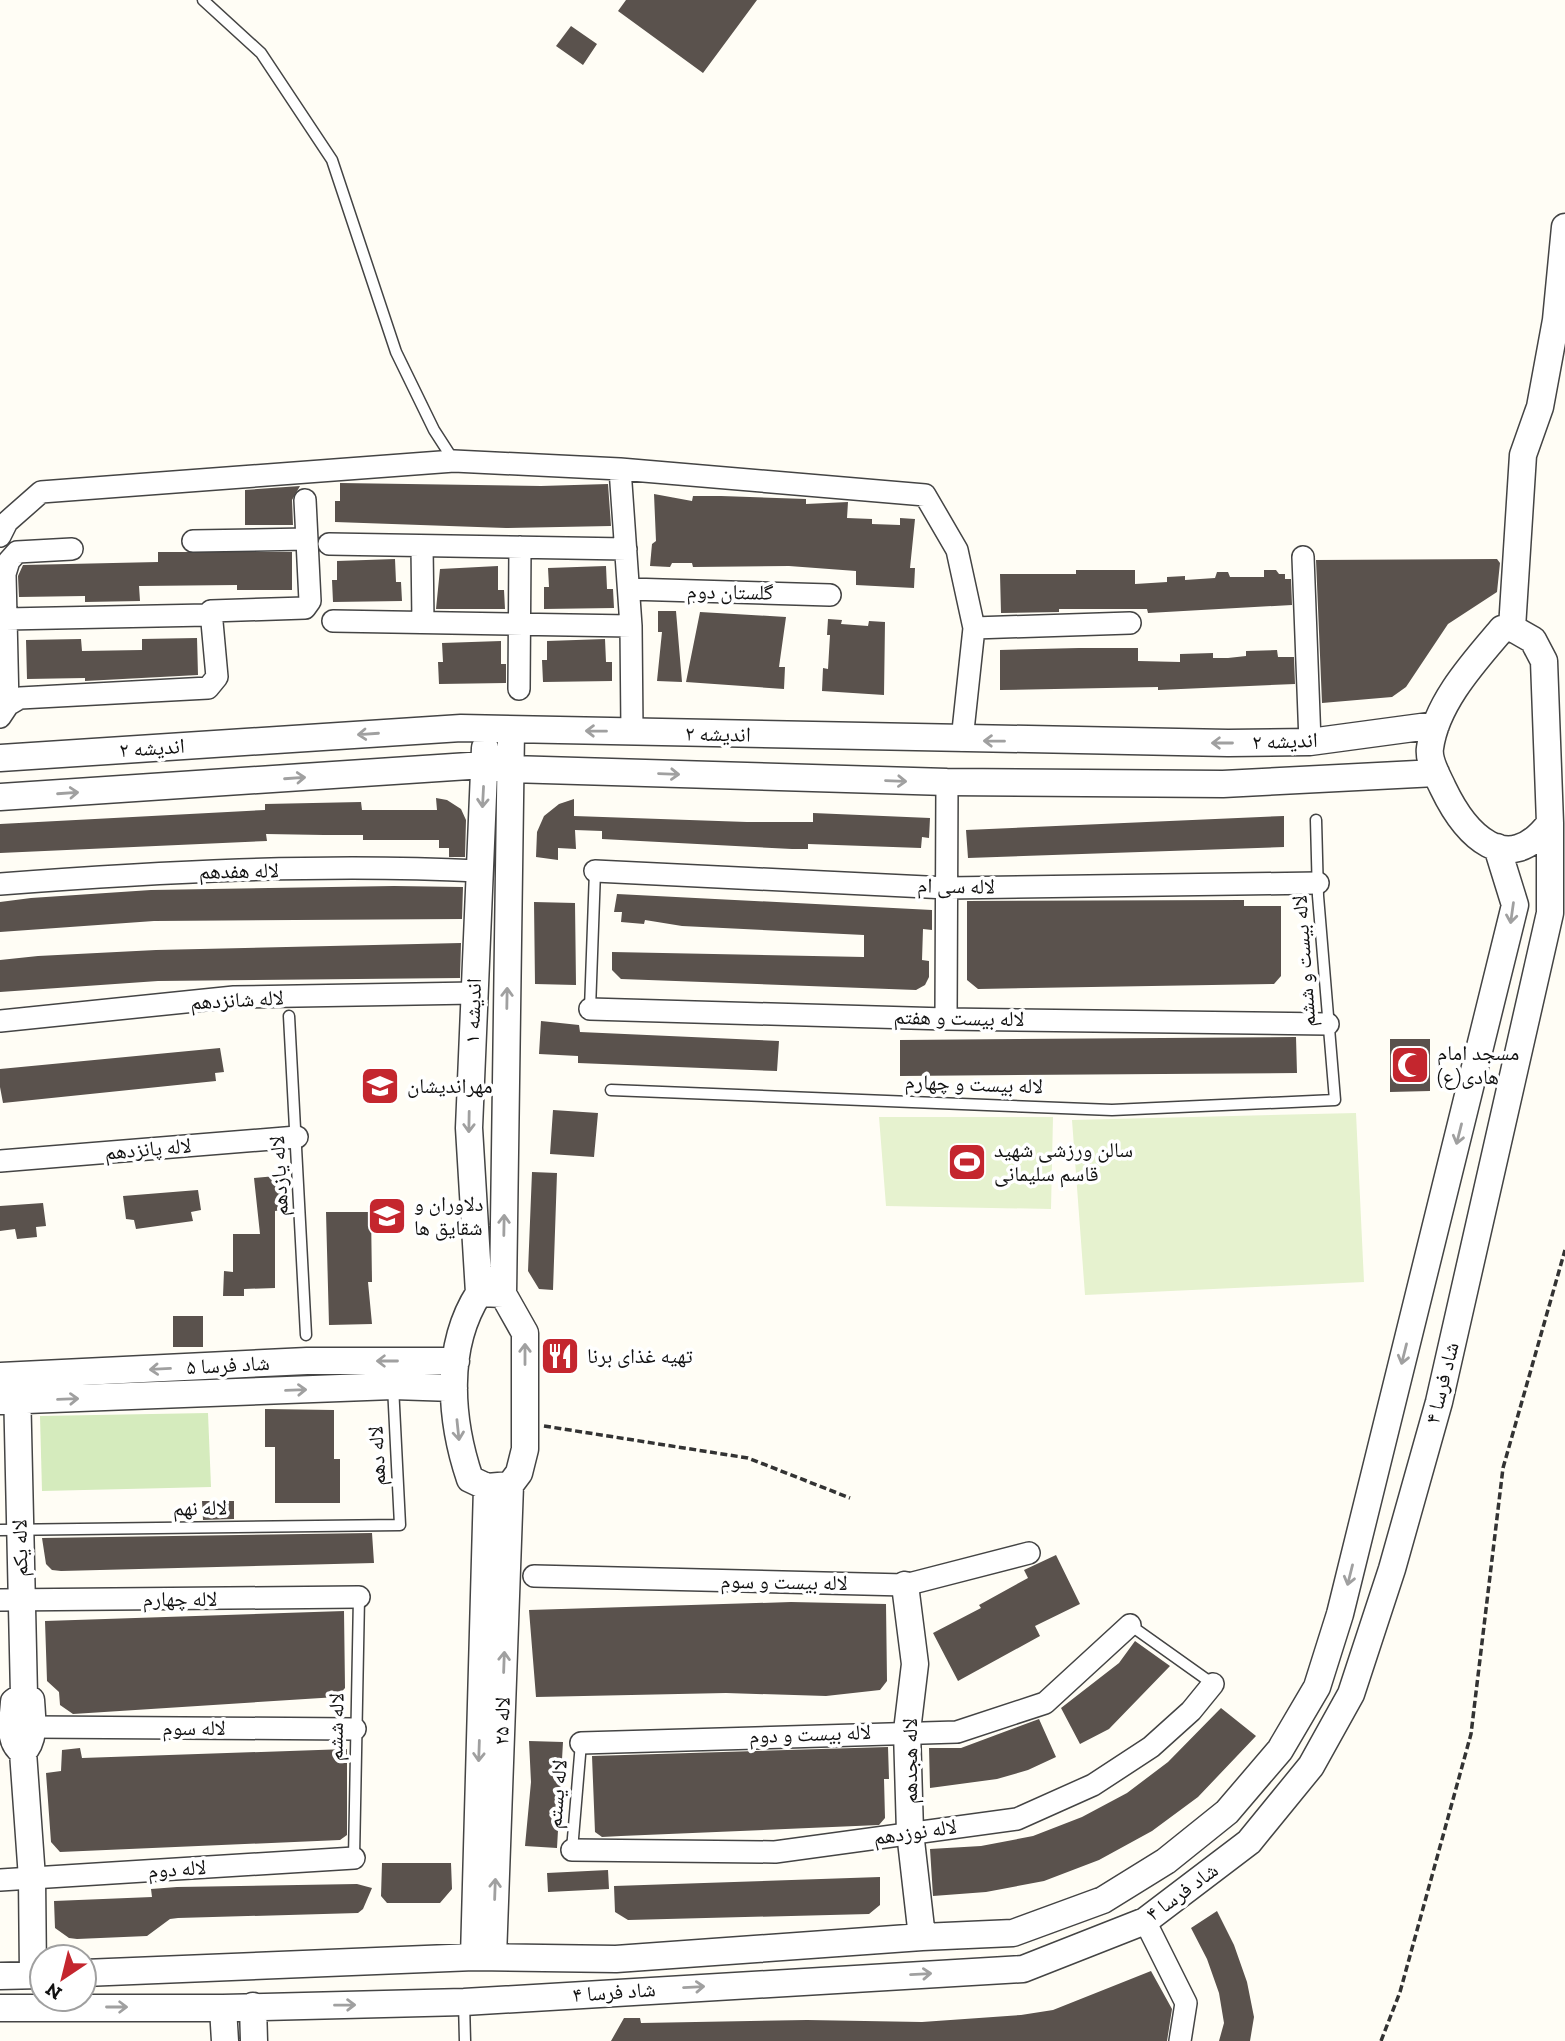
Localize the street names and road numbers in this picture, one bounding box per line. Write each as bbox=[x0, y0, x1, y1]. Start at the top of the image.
street label: گلستان دوم bbox=[686, 578, 774, 607]
street label: اندیشه ۲ bbox=[685, 720, 751, 747]
street label: اندیشه ۲ bbox=[1252, 727, 1318, 754]
street label: اندیشه ۲ bbox=[118, 733, 186, 762]
street label: لاله هفدهم bbox=[199, 857, 279, 886]
street label: لاله سی ام bbox=[917, 872, 995, 901]
street label: لاله بیست و ششم bbox=[1286, 894, 1323, 1028]
street label: اندیشه ۱ bbox=[459, 978, 486, 1044]
street label: لاله شانزدهم bbox=[190, 985, 284, 1016]
street label: لاله بیست و هفتم bbox=[893, 1004, 1025, 1033]
street label: لاله بیست و چهارم bbox=[904, 1069, 1044, 1100]
street label: لاله پانزدهم bbox=[104, 1132, 192, 1167]
street label: لاله یازدهم bbox=[264, 1135, 295, 1217]
street label: شاد فرسا ۴ bbox=[1419, 1339, 1464, 1426]
street label: شاد فرسا ۵ bbox=[186, 1350, 270, 1379]
street label: لاله دهم bbox=[362, 1425, 393, 1487]
street label: لاله نهم bbox=[173, 1495, 227, 1522]
street label: لاله یکم bbox=[6, 1519, 34, 1577]
street label: لاله بیست و سوم bbox=[720, 1568, 848, 1597]
street label: لاله چهارم bbox=[143, 1586, 217, 1613]
street label: لاله ششم bbox=[322, 1693, 351, 1761]
street label: لاله ۲۵ bbox=[488, 1696, 515, 1746]
street label: لاله سوم bbox=[162, 1715, 226, 1742]
street label: لاله هجدهم bbox=[897, 1718, 924, 1804]
street label: لاله بیست و دوم bbox=[748, 1719, 872, 1750]
street label: لاله یستم bbox=[541, 1758, 574, 1830]
street label: لاله نوزدهم bbox=[872, 1813, 958, 1852]
street label: لاله دوم bbox=[147, 1854, 207, 1885]
street label: شاد فرسا ۴ bbox=[1141, 1857, 1223, 1926]
street label: شاد فرسا ۴ bbox=[572, 1976, 656, 2007]

